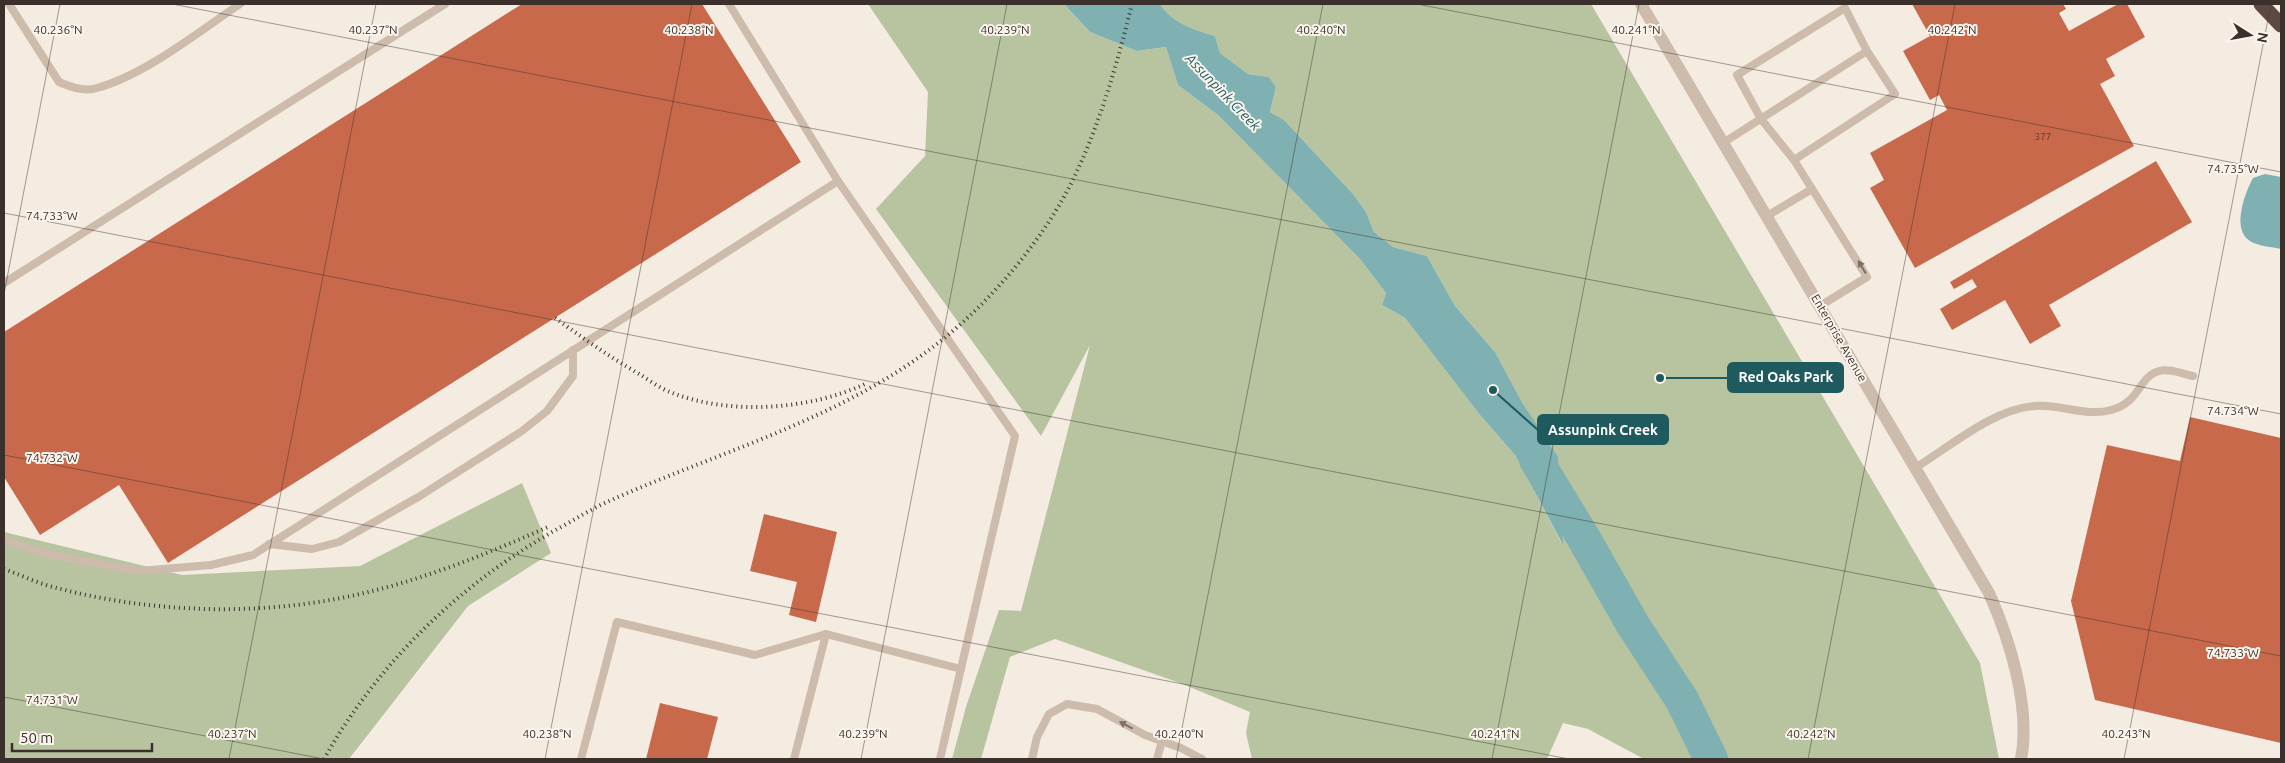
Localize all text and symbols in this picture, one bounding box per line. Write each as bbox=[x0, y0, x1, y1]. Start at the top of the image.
north arrow bbox=[2225, 10, 2275, 60]
text: 40.236°N bbox=[33, 23, 83, 36]
text: 40.237°N bbox=[348, 23, 398, 36]
text: 40.238°N bbox=[664, 23, 714, 36]
text: 40.239°N bbox=[980, 23, 1030, 36]
text: 40.240°N bbox=[1296, 23, 1346, 36]
text: 40.241°N bbox=[1611, 23, 1661, 36]
text: 40.242°N bbox=[1927, 23, 1977, 36]
text: N bbox=[2254, 31, 2272, 44]
water label: Assunpink Creek bbox=[1182, 50, 1264, 134]
house number: 377 bbox=[2035, 131, 2051, 142]
text: 74.735°W bbox=[2207, 162, 2259, 175]
text: 74.733°W bbox=[26, 209, 78, 222]
one-way arrow bbox=[1857, 261, 1866, 274]
street label: Enterprise Avenue bbox=[1809, 292, 1870, 384]
callout: Red Oaks Park bbox=[1728, 363, 1843, 392]
text: Red Oaks Park bbox=[1739, 369, 1834, 385]
text: 74.734°W bbox=[2207, 404, 2259, 417]
callout: Assunpink Creek bbox=[1538, 415, 1668, 444]
text: Assunpink Creek bbox=[1548, 422, 1658, 438]
text: 74.732°W bbox=[26, 451, 78, 464]
text: 74.733°W bbox=[2207, 646, 2259, 659]
text: 74.731°W bbox=[26, 693, 78, 706]
scale bar bbox=[12, 720, 152, 752]
one-way arrow bbox=[1118, 721, 1133, 729]
text: 40.237°N bbox=[207, 727, 257, 740]
text: 40.238°N bbox=[522, 727, 572, 740]
text: 40.239°N bbox=[838, 727, 888, 740]
text: 40.240°N bbox=[1154, 727, 1204, 740]
text: 40.241°N bbox=[1470, 727, 1520, 740]
text: 40.242°N bbox=[1786, 727, 1836, 740]
text: 40.243°N bbox=[2101, 727, 2151, 740]
text: 50 m bbox=[20, 729, 53, 746]

